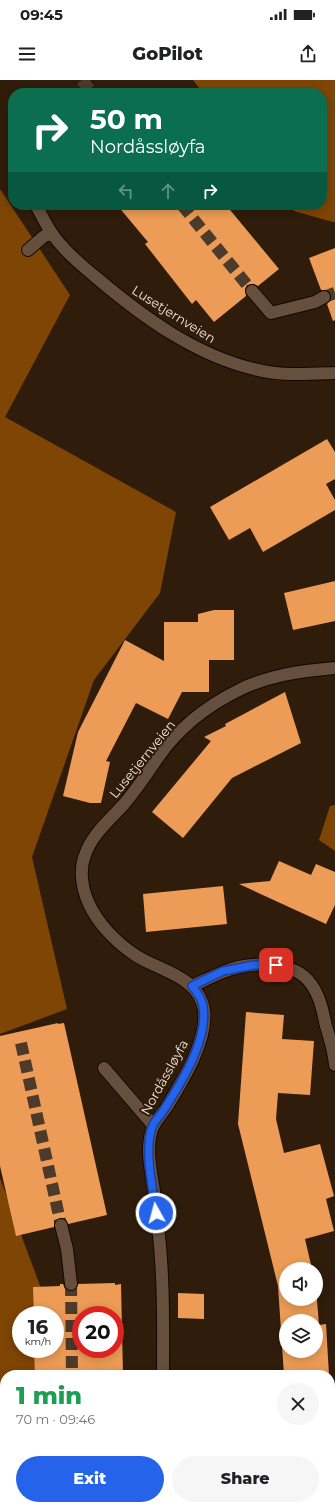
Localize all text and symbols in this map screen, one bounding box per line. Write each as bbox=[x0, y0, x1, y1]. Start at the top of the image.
text: 09:45 bbox=[20, 5, 63, 24]
icon: menu bbox=[16, 43, 38, 65]
text: GoPilot bbox=[132, 43, 203, 65]
icon: share bbox=[297, 43, 319, 65]
text: 50 m bbox=[90, 102, 163, 136]
icon: right bbox=[24, 104, 76, 156]
text: Nordåssløyfa bbox=[90, 136, 205, 158]
icon: left bbox=[115, 180, 137, 202]
icon: ahead bbox=[157, 180, 179, 202]
icon: right bbox=[199, 180, 221, 202]
street label: Lusetjernveien bbox=[129, 282, 219, 346]
street label: Lusetjernveien bbox=[106, 717, 178, 801]
pin bbox=[259, 948, 293, 982]
icon: arrive bbox=[265, 954, 287, 976]
street label: Nordåssløyfa bbox=[137, 1037, 191, 1117]
position arrow bbox=[135, 1192, 177, 1234]
map controls bbox=[279, 1262, 323, 1358]
button: sound bbox=[279, 1262, 323, 1306]
speed limit sign: 20 bbox=[72, 1306, 124, 1358]
button: layers bbox=[279, 1314, 323, 1358]
text: 16 bbox=[28, 1315, 48, 1339]
text: km/h bbox=[25, 1335, 51, 1348]
text: 1 min bbox=[16, 1381, 82, 1410]
button: close bbox=[277, 1383, 319, 1425]
text: 70 m · 09:46 bbox=[16, 1411, 95, 1427]
button: Exit bbox=[16, 1456, 164, 1502]
button: Share bbox=[172, 1456, 319, 1502]

